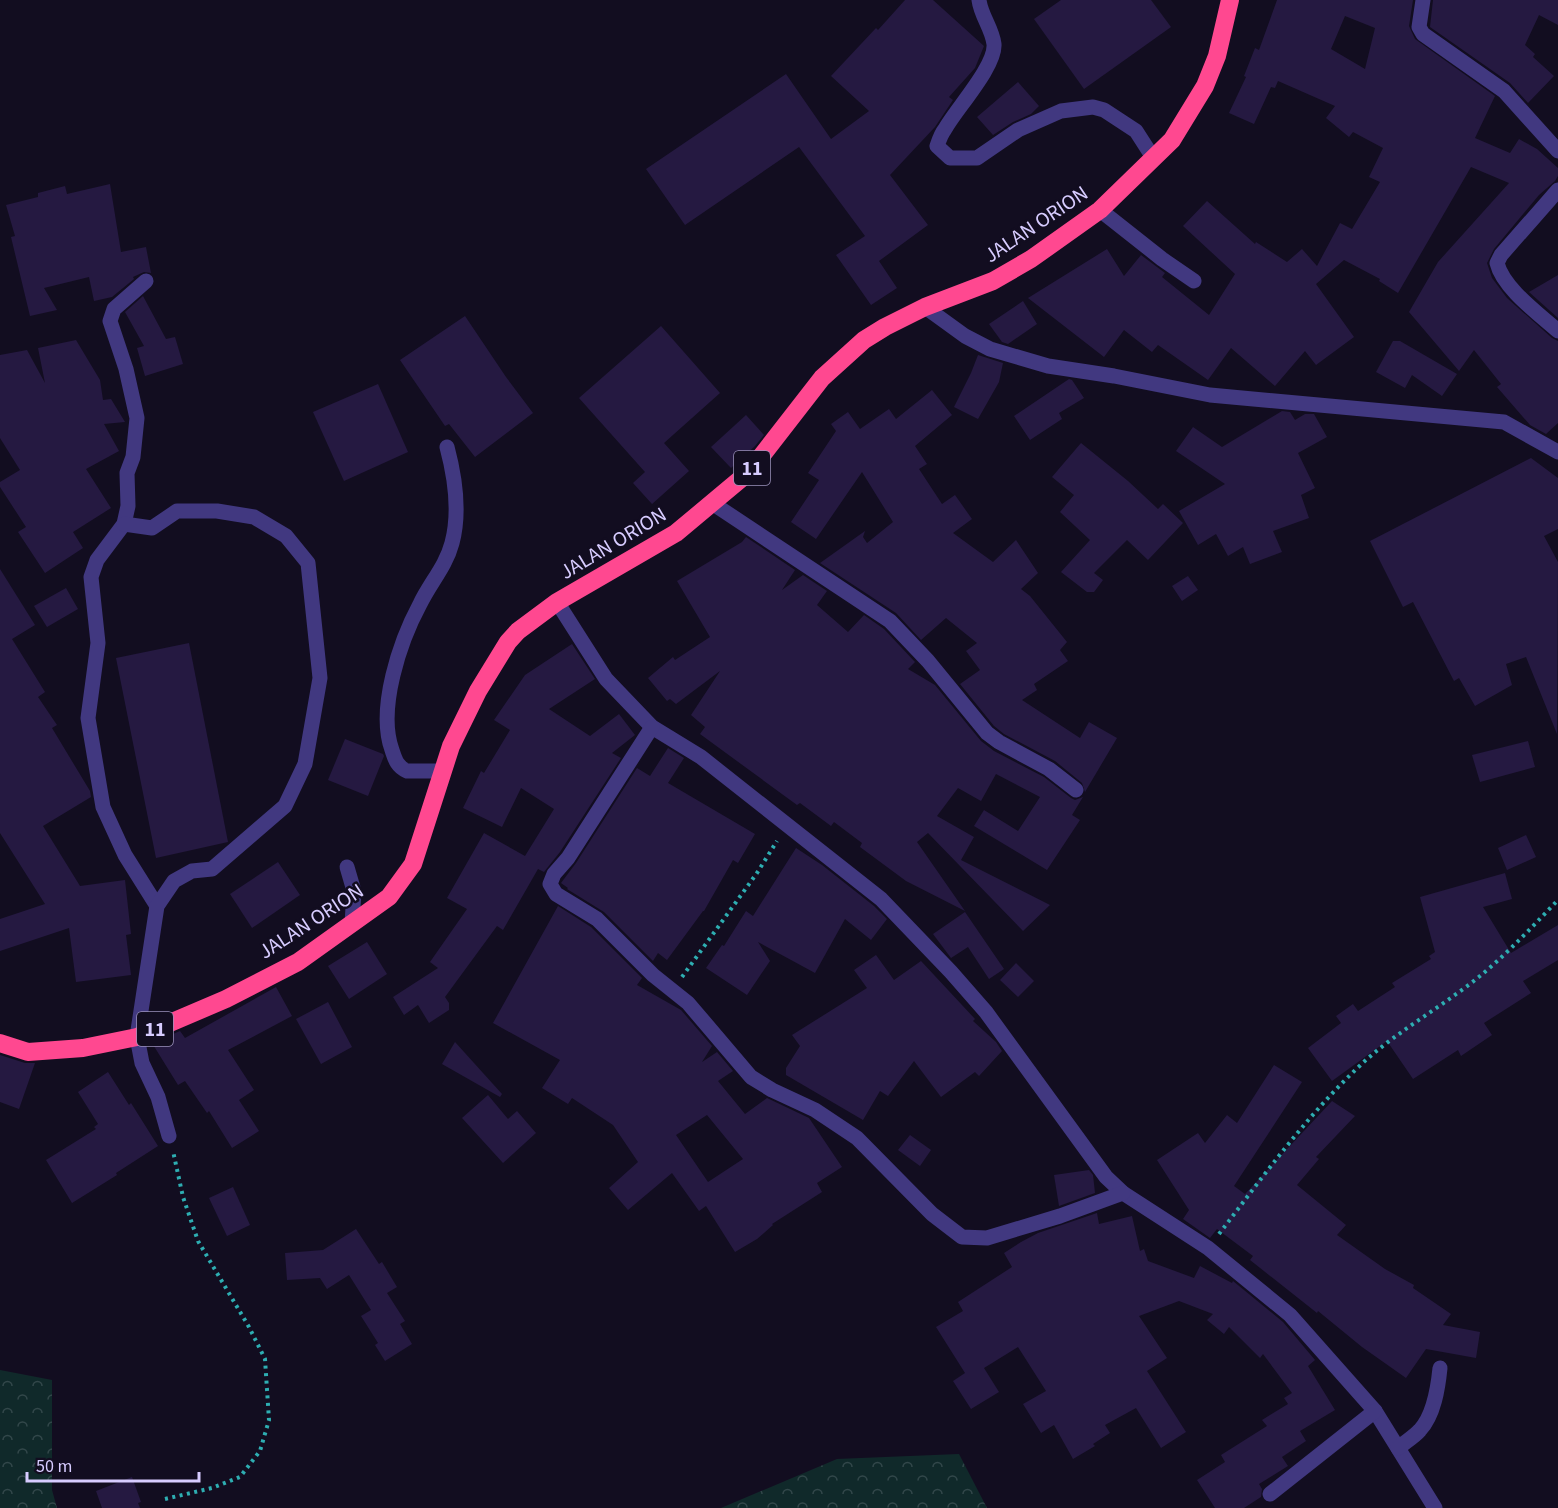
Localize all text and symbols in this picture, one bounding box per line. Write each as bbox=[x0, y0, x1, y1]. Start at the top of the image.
street label: JALAN ORION bbox=[978, 178, 1094, 270]
road number: 11 bbox=[734, 451, 770, 485]
street label: JALAN ORION bbox=[554, 499, 672, 587]
street label: JALAN ORION bbox=[253, 876, 369, 966]
road number: 11 bbox=[137, 1012, 173, 1046]
scale bar bbox=[27, 1445, 200, 1483]
text: 50 m bbox=[36, 1454, 72, 1479]

